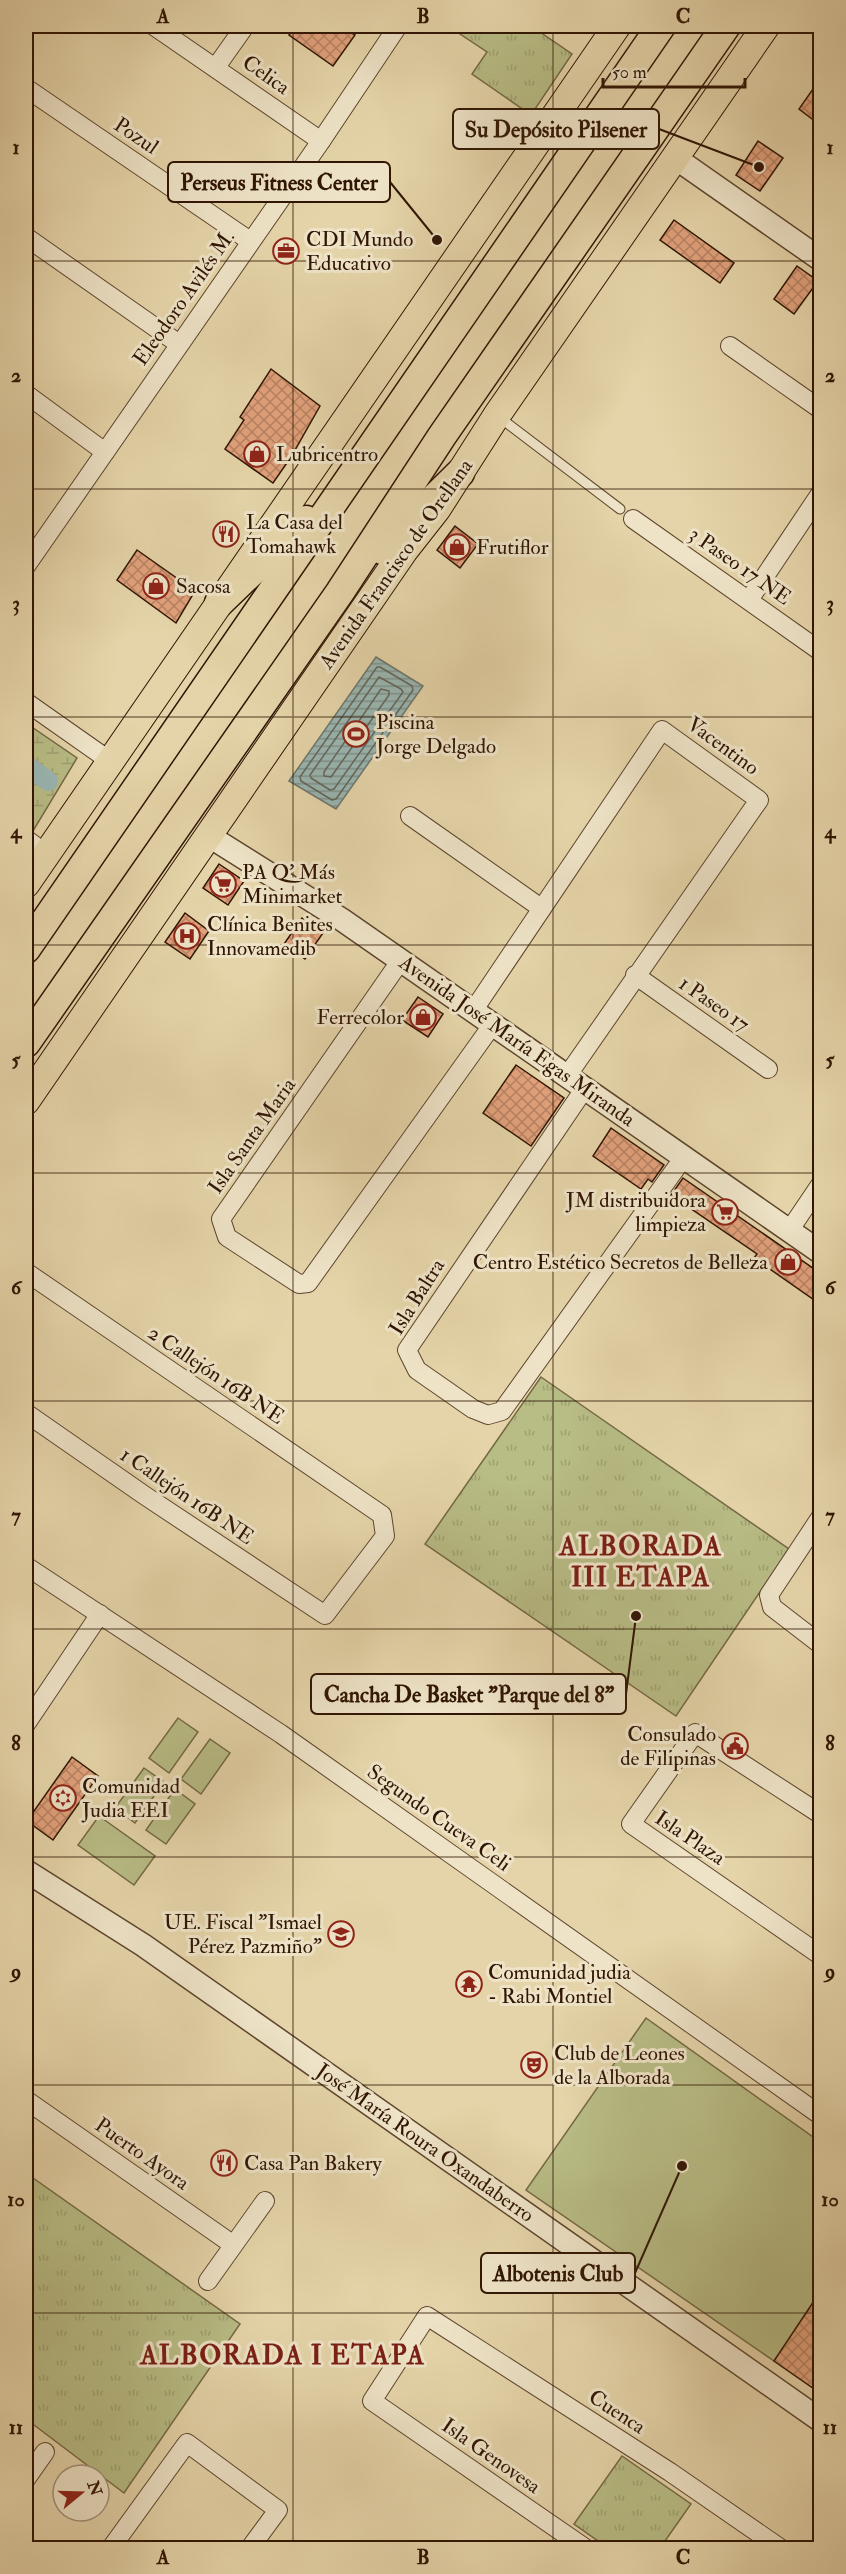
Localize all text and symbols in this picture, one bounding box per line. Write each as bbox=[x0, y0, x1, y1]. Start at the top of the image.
text: A bbox=[156, 4, 170, 29]
text: B bbox=[416, 4, 430, 29]
text: C bbox=[676, 4, 690, 29]
street label: Celica bbox=[237, 49, 295, 101]
scale bar bbox=[603, 51, 746, 89]
text: 50 m bbox=[612, 61, 647, 84]
callout: Su Depósito Pilsener bbox=[453, 109, 659, 149]
street label: Pozul bbox=[108, 111, 164, 161]
text: Su Depósito Pilsener bbox=[465, 116, 648, 145]
text: 1 bbox=[12, 135, 20, 160]
text: 1 bbox=[826, 135, 834, 160]
callout: Perseus Fitness Center bbox=[168, 162, 390, 202]
text: Perseus Fitness Center bbox=[180, 169, 379, 197]
street label: Eleodoro Avilés M. bbox=[127, 225, 241, 371]
place label: CDI Mundo Educativo bbox=[306, 226, 413, 277]
office icon: CDI Mundo Educativo bbox=[271, 236, 301, 266]
text: 2 bbox=[11, 363, 21, 388]
text: 2 bbox=[825, 363, 835, 388]
shop icon: Lubricentro bbox=[242, 439, 272, 469]
place label: Lubricentro bbox=[276, 441, 378, 468]
street label: Avenida Francisco de Orellana bbox=[313, 453, 479, 675]
place label: La Casa del Tomahawk bbox=[246, 509, 344, 560]
restaurant icon: La Casa del Tomahawk bbox=[211, 519, 241, 549]
street label: 3 Paseo 17 NE bbox=[684, 521, 796, 611]
shop icon: Frutiflor bbox=[442, 532, 472, 562]
place label: Frutiflor bbox=[476, 534, 549, 561]
shop icon: Sacosa bbox=[141, 571, 171, 601]
place label: Sacosa bbox=[176, 573, 231, 600]
text: 3 bbox=[12, 591, 20, 616]
text: 3 bbox=[826, 591, 834, 616]
place label: Piscina Jorge Delgado bbox=[375, 709, 496, 760]
street label: Vacentino bbox=[682, 711, 764, 781]
sports icon: Piscina Jorge Delgado bbox=[341, 719, 371, 749]
text: 4 bbox=[10, 819, 23, 844]
text: 4 bbox=[824, 819, 837, 844]
place label: PA Q' Más Minimarket bbox=[242, 859, 343, 910]
supermarket icon: PA Q' Más Minimarket bbox=[208, 869, 238, 899]
place label: Clínica Benites Innovamedib bbox=[207, 911, 333, 962]
hospital icon: Clínica Benites Innovamedib bbox=[172, 921, 202, 951]
street label: Avenida José María Egas Miranda bbox=[393, 949, 640, 1133]
street label: 1 Paseo 17 bbox=[673, 970, 755, 1038]
shop icon: Ferrecolor bbox=[408, 1002, 438, 1032]
place label: Ferrecolor bbox=[317, 1004, 404, 1031]
text: 5 bbox=[12, 1047, 22, 1072]
text: 5 bbox=[826, 1047, 836, 1072]
street label: Isla Santa Maria bbox=[202, 1072, 302, 1199]
place label: JM distribuidora limpieza bbox=[565, 1187, 706, 1238]
supermarket icon: JM distribuidora limpieza bbox=[710, 1197, 740, 1227]
shop icon: Centro Estético Secretos de Belleza bbox=[773, 1247, 803, 1277]
place label: Centro Estético Secretos de Belleza bbox=[473, 1249, 768, 1276]
street label: Isla Baltra bbox=[383, 1254, 451, 1340]
text: 6 bbox=[11, 1275, 23, 1300]
text: 6 bbox=[825, 1275, 837, 1300]
street label: 2 Callejón 16B NE bbox=[143, 1319, 289, 1431]
street label: 1 Callejón 16B NE bbox=[115, 1441, 259, 1551]
text: 7 bbox=[11, 1503, 21, 1528]
text: 7 bbox=[825, 1503, 835, 1528]
district label: ALBORADA III ETAPA bbox=[558, 1530, 723, 1594]
callout: Cancha De Basket "Parque del 8" bbox=[311, 1674, 626, 1714]
text: Cancha De Basket "Parque del 8" bbox=[324, 1681, 615, 1710]
place label: Consulado de Filipinas bbox=[620, 1721, 716, 1772]
text: 8 bbox=[11, 1731, 21, 1756]
public building icon: Consulado de Filipinas bbox=[720, 1731, 750, 1761]
text: 8 bbox=[825, 1731, 835, 1756]
street label: Segundo Cueva Celi bbox=[362, 1758, 516, 1878]
place label: Comunidad Judia EEI bbox=[81, 1773, 181, 1824]
synagogue icon: Comunidad Judia EEI bbox=[48, 1783, 78, 1813]
street label: Isla Plaza bbox=[650, 1805, 731, 1872]
place label: UE. Fiscal "Ismael Pérez Pazmiño" bbox=[164, 1909, 323, 1960]
school or university icon: UE. Fiscal "Ismael Pérez Pazmiño" bbox=[326, 1919, 356, 1949]
text: 9 bbox=[9, 1959, 21, 1984]
place label: Comunidad judia - Rabi Montiel bbox=[488, 1959, 631, 2010]
text: 9 bbox=[823, 1959, 835, 1984]
temple icon: Comunidad judia - Rabi Montiel bbox=[454, 1969, 484, 1999]
place label: Club de Leones de la Alborada bbox=[554, 2040, 685, 2091]
theatre icon: Club de Leones de la Alborada bbox=[519, 2050, 549, 2080]
street label: José María Roura Oxandaberro bbox=[310, 2057, 539, 2229]
street label: Puerto Ayora bbox=[89, 2112, 195, 2197]
restaurant icon: Casa Pan Bakery bbox=[209, 2148, 239, 2178]
place label: Casa Pan Bakery bbox=[244, 2150, 383, 2177]
text: 10 bbox=[7, 2187, 25, 2212]
text: 10 bbox=[821, 2187, 839, 2212]
callout: Albotenis Club bbox=[481, 2253, 635, 2293]
text: Albotenis Club bbox=[492, 2260, 623, 2288]
district label: ALBORADA I ETAPA bbox=[139, 2339, 426, 2372]
street label: Cuenca bbox=[583, 2384, 651, 2441]
street label: Isla Genovesa bbox=[436, 2412, 546, 2500]
text: 11 bbox=[9, 2415, 23, 2440]
text: 11 bbox=[823, 2415, 837, 2440]
north arrow bbox=[51, 2463, 111, 2523]
text: N bbox=[82, 2477, 106, 2499]
text: A bbox=[156, 2545, 170, 2570]
text: B bbox=[416, 2545, 430, 2570]
text: C bbox=[676, 2545, 690, 2570]

